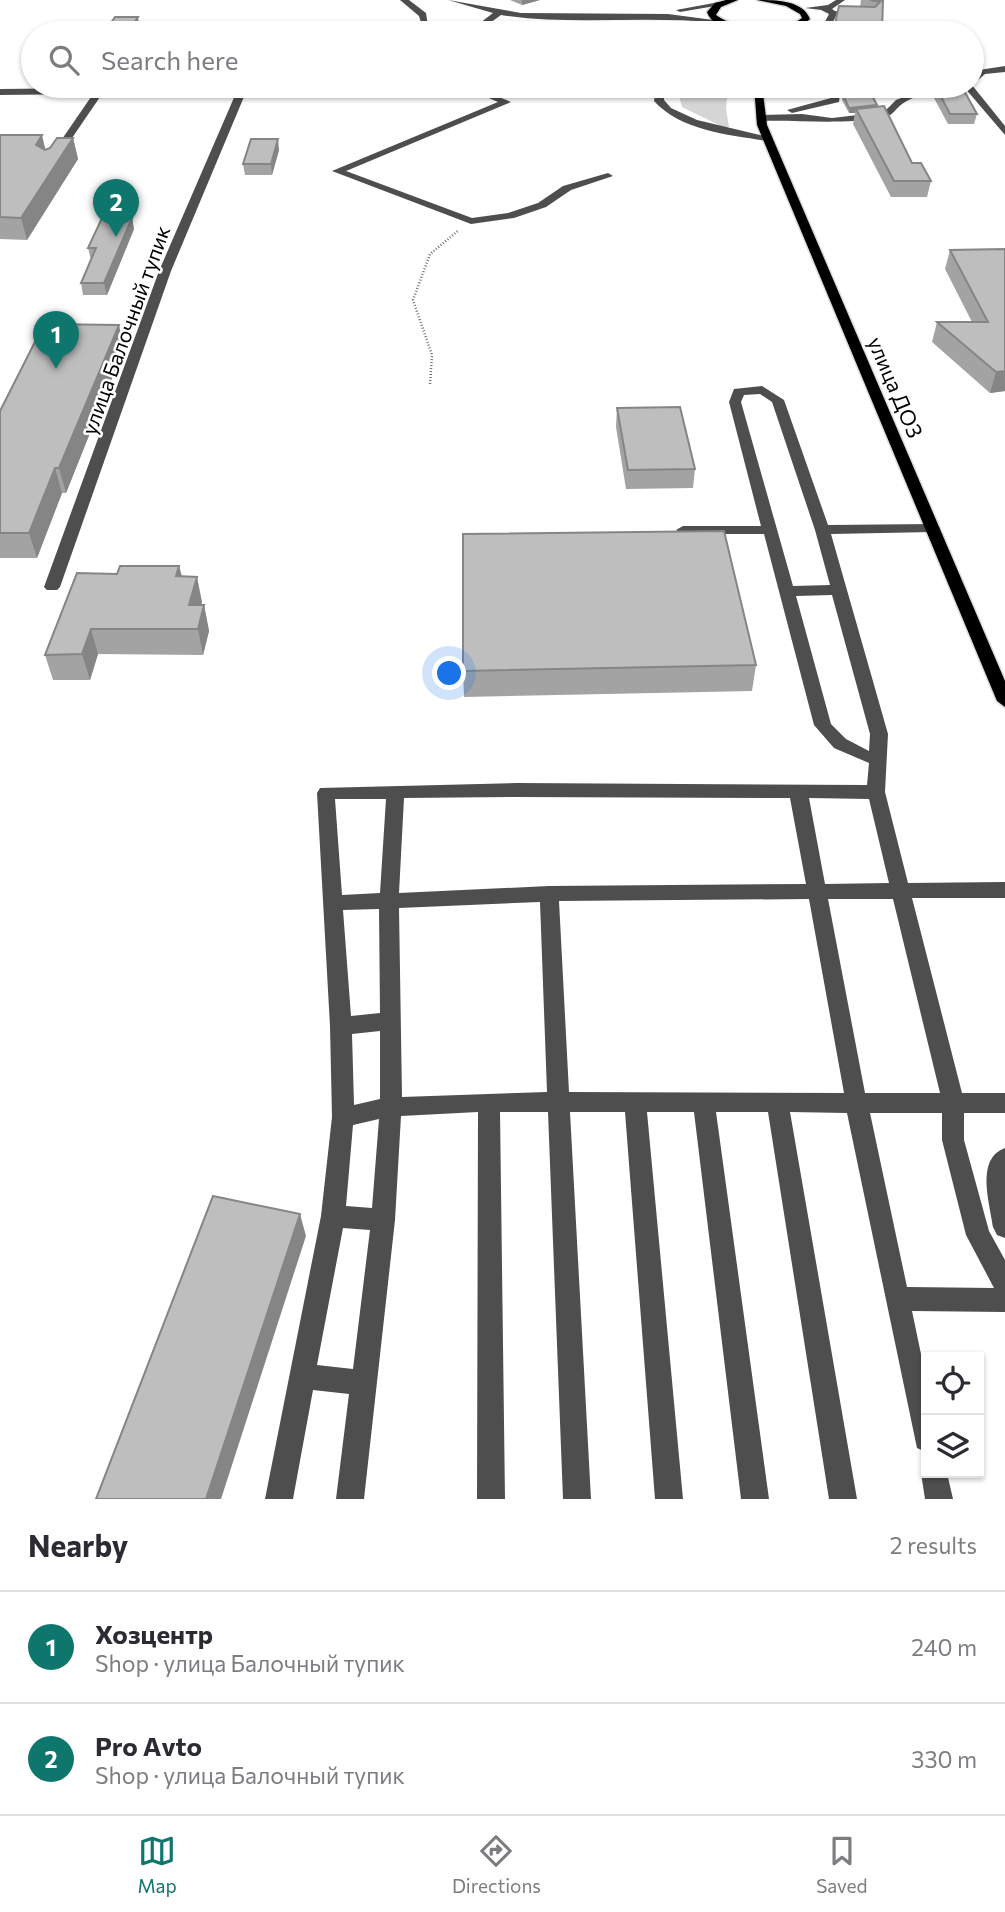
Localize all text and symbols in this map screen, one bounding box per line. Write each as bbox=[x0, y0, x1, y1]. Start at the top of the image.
search box bbox=[21, 21, 984, 98]
icon: search bbox=[45, 41, 83, 79]
text: Search here bbox=[101, 44, 239, 75]
pin: 2 bbox=[93, 179, 139, 237]
street label: улица Балочный тупик bbox=[76, 222, 174, 438]
pin: 1 bbox=[33, 311, 79, 369]
street label: улица ДОЗ bbox=[864, 333, 928, 441]
your location bbox=[432, 656, 466, 690]
map controls bbox=[921, 1352, 984, 1478]
button: locate bbox=[921, 1352, 984, 1415]
button: layers bbox=[921, 1415, 984, 1478]
text: Nearby bbox=[28, 1526, 128, 1563]
text: 2 results bbox=[890, 1531, 977, 1559]
text: Хозцентр bbox=[95, 1618, 213, 1649]
text: 1 bbox=[46, 1633, 56, 1661]
text: 240 m bbox=[911, 1633, 977, 1661]
text: Shop · улица Балочный тупик bbox=[95, 1649, 405, 1677]
text: Pro Аvto bbox=[95, 1730, 202, 1761]
text: 2 bbox=[44, 1745, 58, 1773]
text: 330 m bbox=[911, 1745, 977, 1773]
text: Shop · улица Балочный тупик bbox=[95, 1761, 405, 1789]
tab: Map bbox=[138, 1832, 177, 1897]
tab: Directions bbox=[452, 1832, 541, 1897]
tab: Saved bbox=[816, 1832, 867, 1897]

